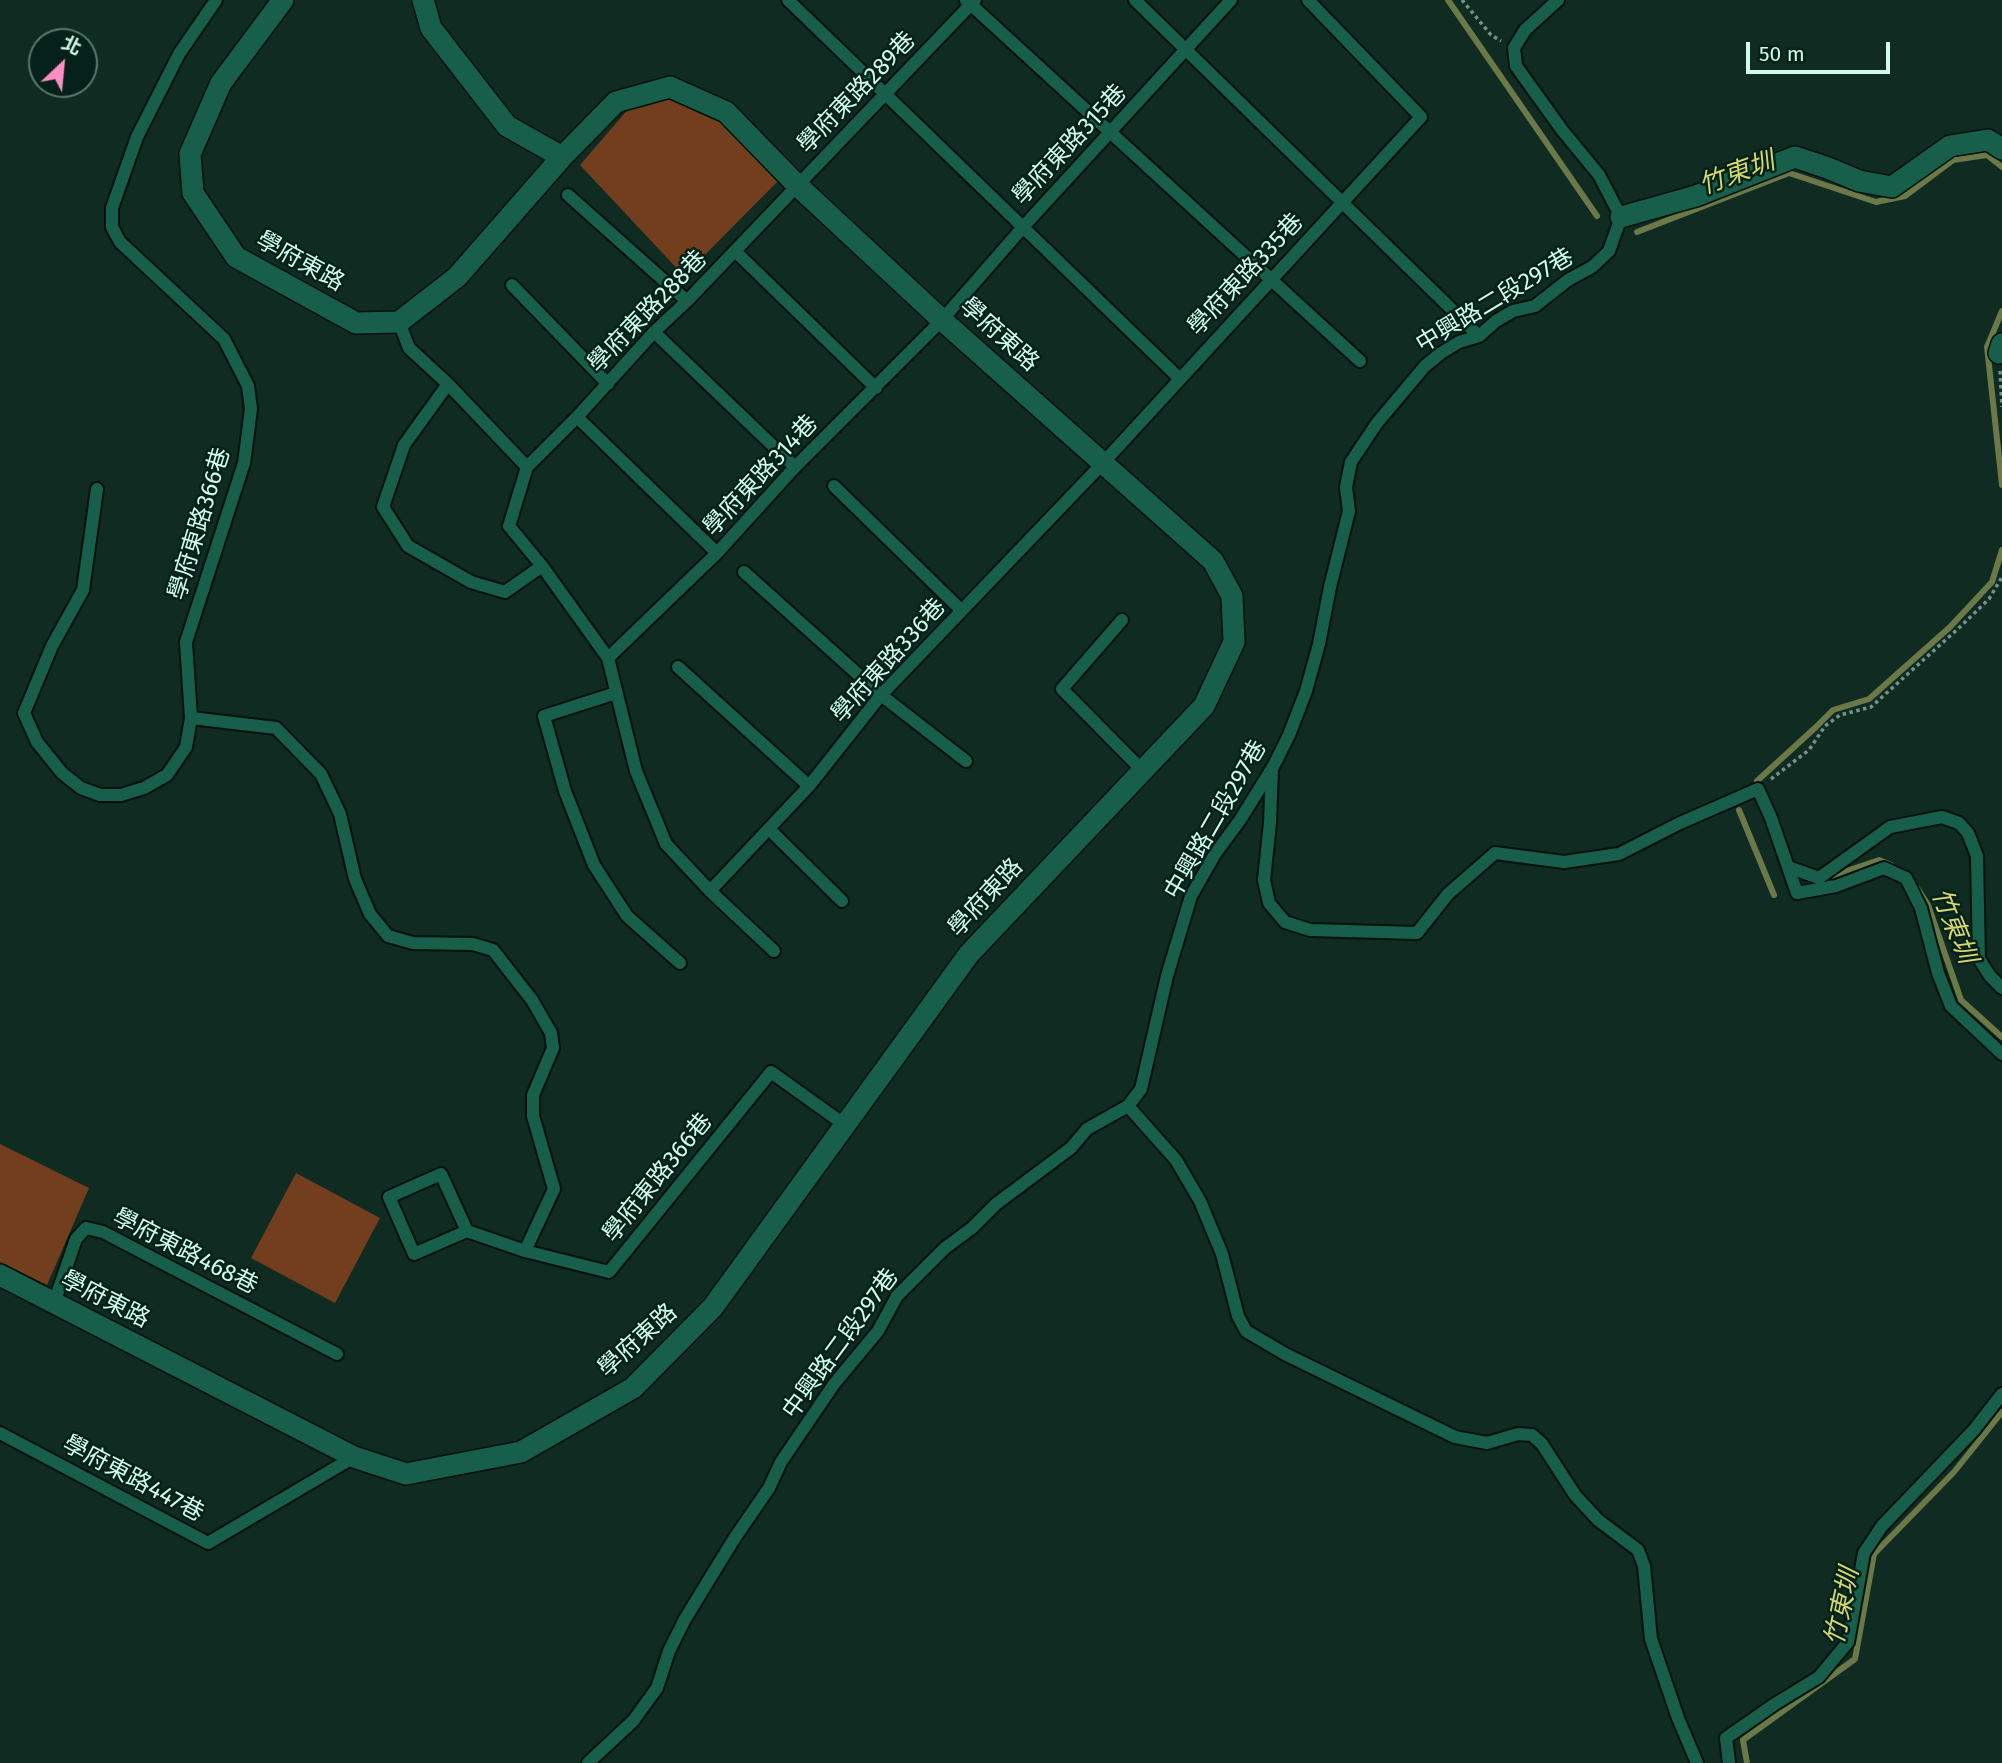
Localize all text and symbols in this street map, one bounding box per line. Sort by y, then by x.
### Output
street label: 學府東路289巷 [792,26,922,160]
north arrow [28,28,98,98]
scale bar [1750,28,1894,72]
text: 北 [58,31,85,60]
text: 50 m [1759,41,1805,67]
street label: 學府東路315巷 [1007,79,1133,211]
water label: 竹東圳 [1695,146,1779,202]
street label: 學府東路335巷 [1182,208,1310,342]
street label: 學府東路 [251,226,349,298]
street label: 中興路二段297巷 [1411,243,1579,359]
street label: 學府東路288巷 [583,245,713,379]
street label: 學府東路 [954,292,1044,378]
street label: 學府東路314巷 [698,410,824,542]
street label: 學府東路366巷 [163,444,237,604]
street label: 學府東路336巷 [826,593,952,729]
street label: 中興路二段297巷 [1159,735,1273,905]
street label: 學府東路 [943,853,1029,943]
water label: 竹東圳 [1924,884,1982,968]
street label: 學府東路366巷 [597,1108,719,1248]
street label: 學府東路468巷 [108,1203,262,1301]
street label: 中興路二段297巷 [777,1263,905,1425]
street label: 學府東路 [56,1265,154,1335]
street label: 學府東路 [593,1298,683,1384]
street label: 學府東路447巷 [58,1430,208,1528]
water label: 竹東圳 [1820,1566,1866,1648]

